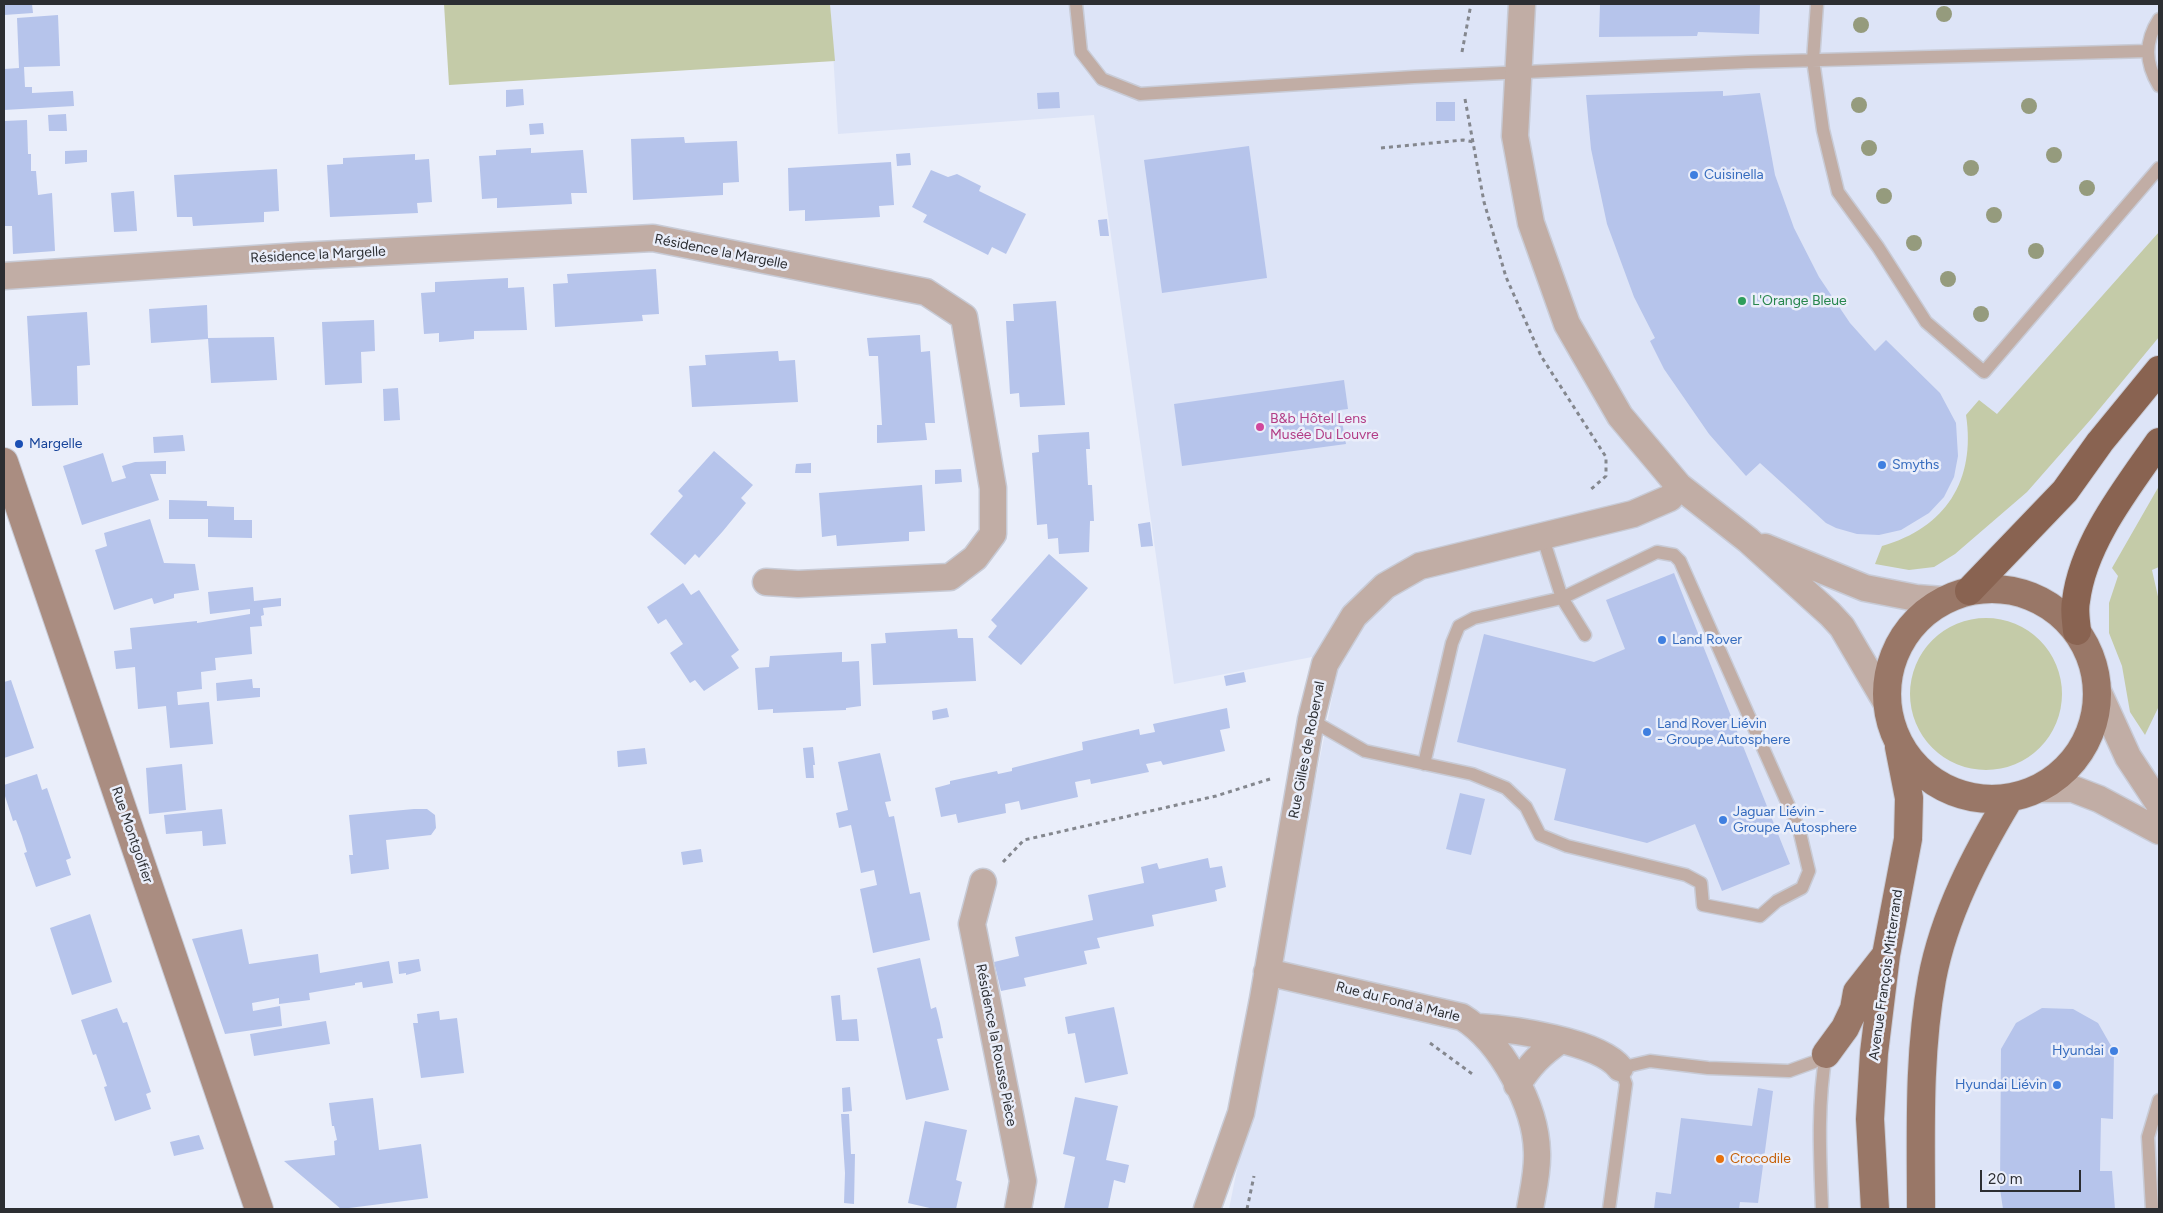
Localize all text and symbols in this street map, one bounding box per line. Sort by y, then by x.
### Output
place label: Cuisinella [1704,167,1764,183]
marker: Cuisinella [1688,169,1700,181]
street label: Résidence la Margelle [653,231,789,273]
street label: Résidence la Margelle [250,243,386,267]
place label: L'Orange Bleue [1752,293,1847,309]
marker: L'Orange Bleue [1736,295,1748,307]
place label: B&b Hôtel Lens Musée Du Louvre [1270,411,1379,444]
marker: B&b Hôtel Lens Musée Du Louvre [1254,421,1266,433]
place label: Margelle [29,436,82,452]
marker: Margelle [13,438,25,450]
place label: Smyths [1892,457,1939,473]
marker: Smyths [1876,459,1888,471]
place label: Land Rover [1672,632,1742,648]
marker: Land Rover [1656,634,1668,646]
street label: Rue Gilles de Roberval [1285,680,1329,820]
place label: Land Rover Liévin - Groupe Autosphere [1657,716,1790,749]
marker: Land Rover Liévin - Groupe Autosphere [1641,726,1653,738]
street label: Rue Montgolfier [108,785,156,885]
place label: Jaguar Liévin - Groupe Autosphere [1733,804,1857,836]
marker: Jaguar Liévin - Groupe Autosphere [1717,814,1729,826]
street label: Avenue François Mitterrand [1866,888,1906,1062]
street label: Résidence la Rousse Pièce [972,962,1020,1128]
street label: Rue du Fond à Marle [1334,978,1462,1026]
place label: Hyundai [2052,1043,2104,1059]
marker: Hyundai [2108,1045,2120,1057]
place label: Hyundai Liévin [1955,1077,2047,1093]
marker: Hyundai Liévin [2051,1079,2063,1091]
place label: Crocodile [1730,1151,1791,1167]
marker: Crocodile [1714,1153,1726,1165]
scale bar [1983,1160,2084,1192]
text: 20 m [1988,1170,2022,1188]

